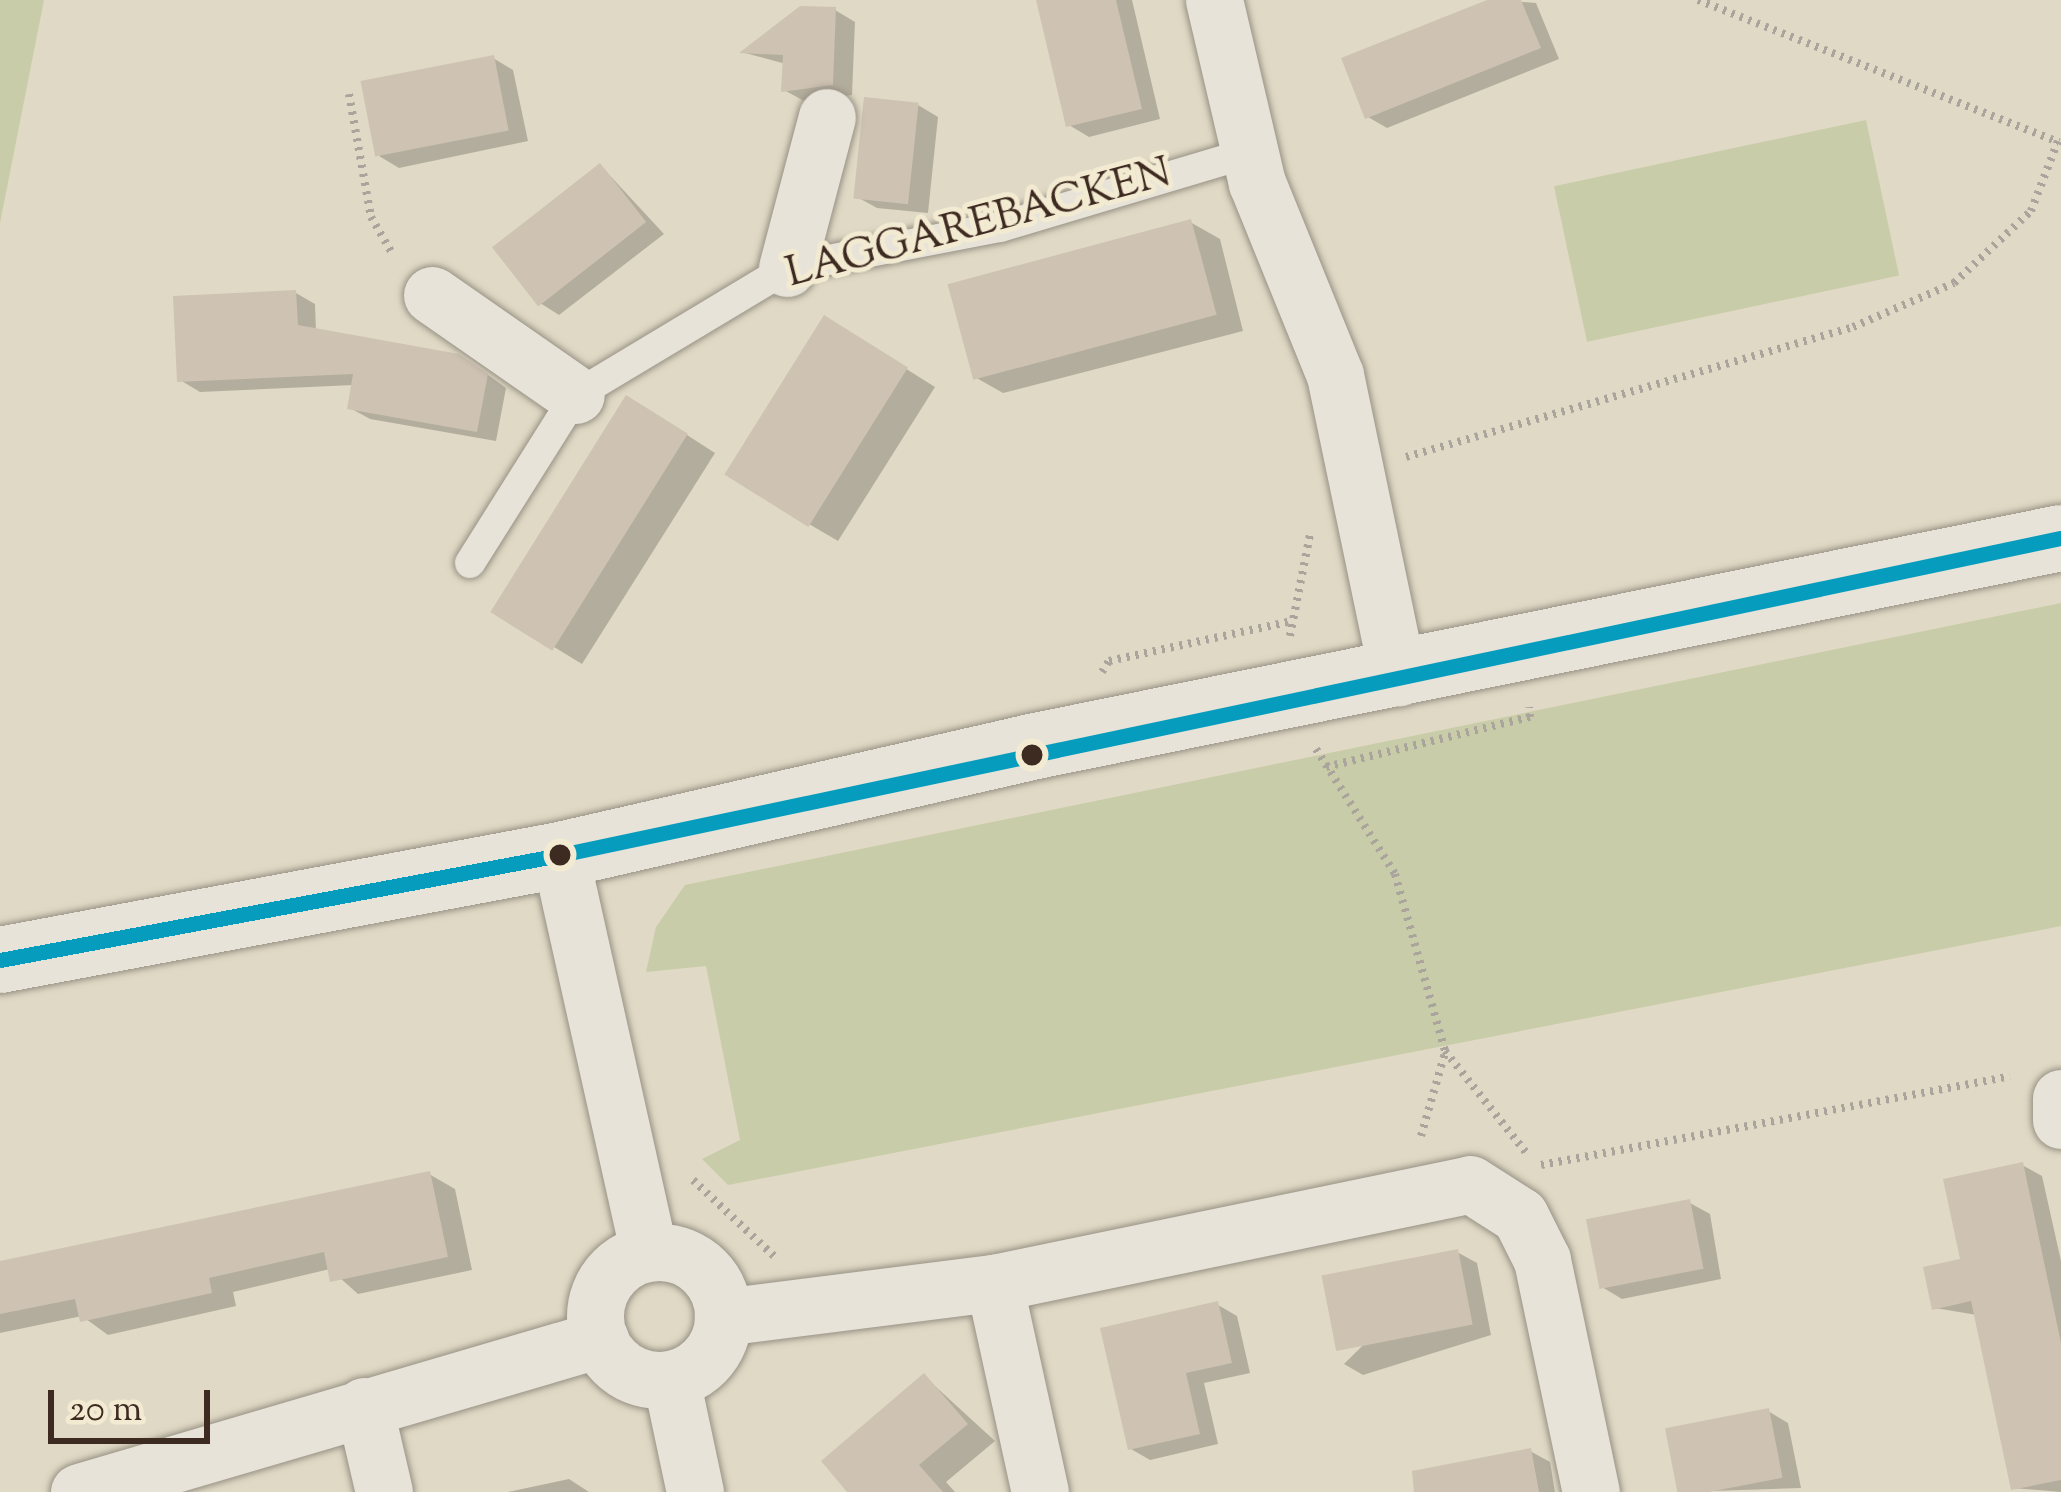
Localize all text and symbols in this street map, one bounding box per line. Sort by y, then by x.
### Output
street label: LAGGAREBACKEN [781,149,1177,301]
unlabelled marker [1021,744,1043,766]
unlabelled marker [549,844,571,866]
scale bar [54,1366,216,1440]
text: 20 m [69,1385,142,1437]

